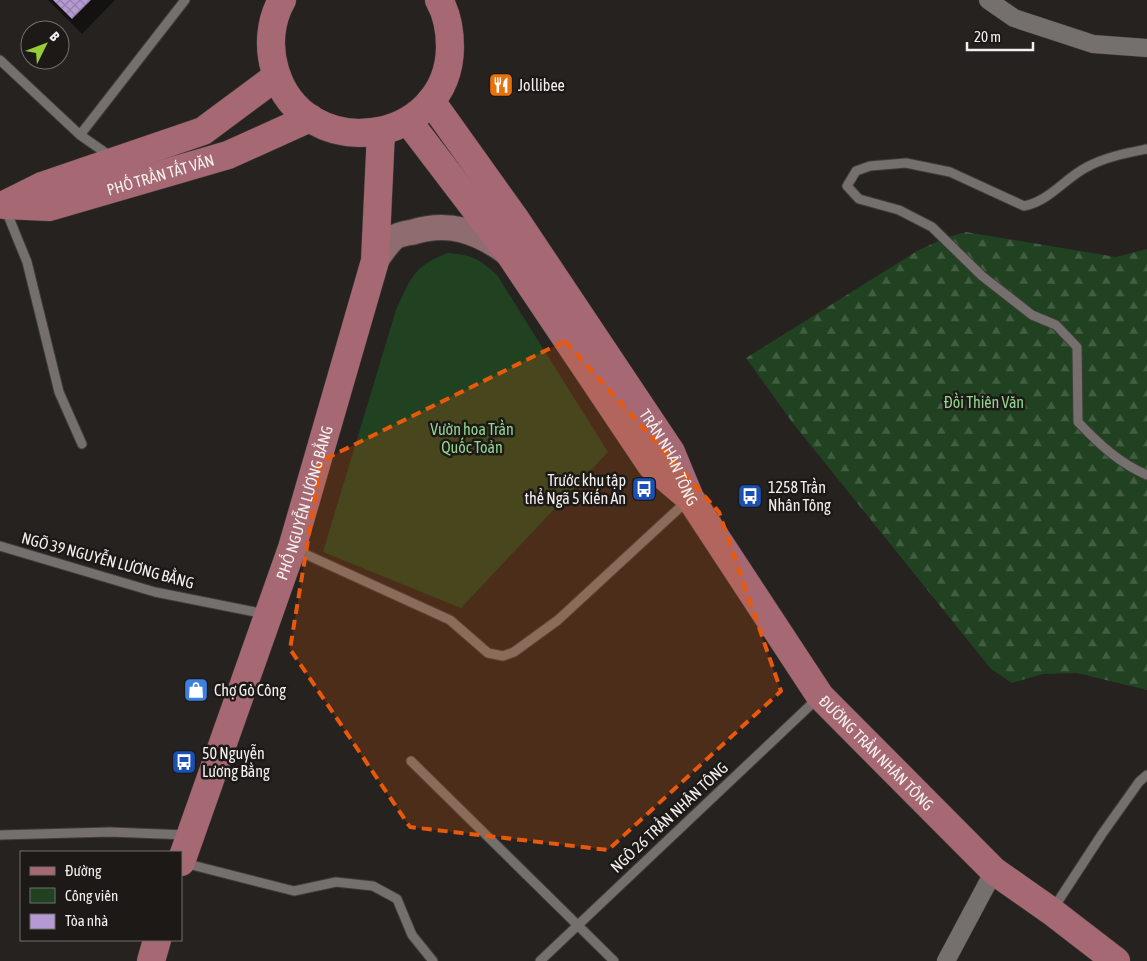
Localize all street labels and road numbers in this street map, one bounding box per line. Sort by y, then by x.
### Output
street label: PHỐ TRẦN TẤT VĂN [105,151,216,199]
street label: TRẦN NHÂN TÔNG [636,406,702,509]
street label: PHỐ NGUYỄN LƯƠNG BẰNG [272,423,336,582]
street label: NGÕ 39 NGUYỄN LƯƠNG BẰNG [20,526,197,592]
street label: ĐƯỜNG TRẦN NHÂN TÔNG [816,692,937,814]
street label: NGÔ 26 TRẦN NHÂN TÔNG [605,757,731,876]

